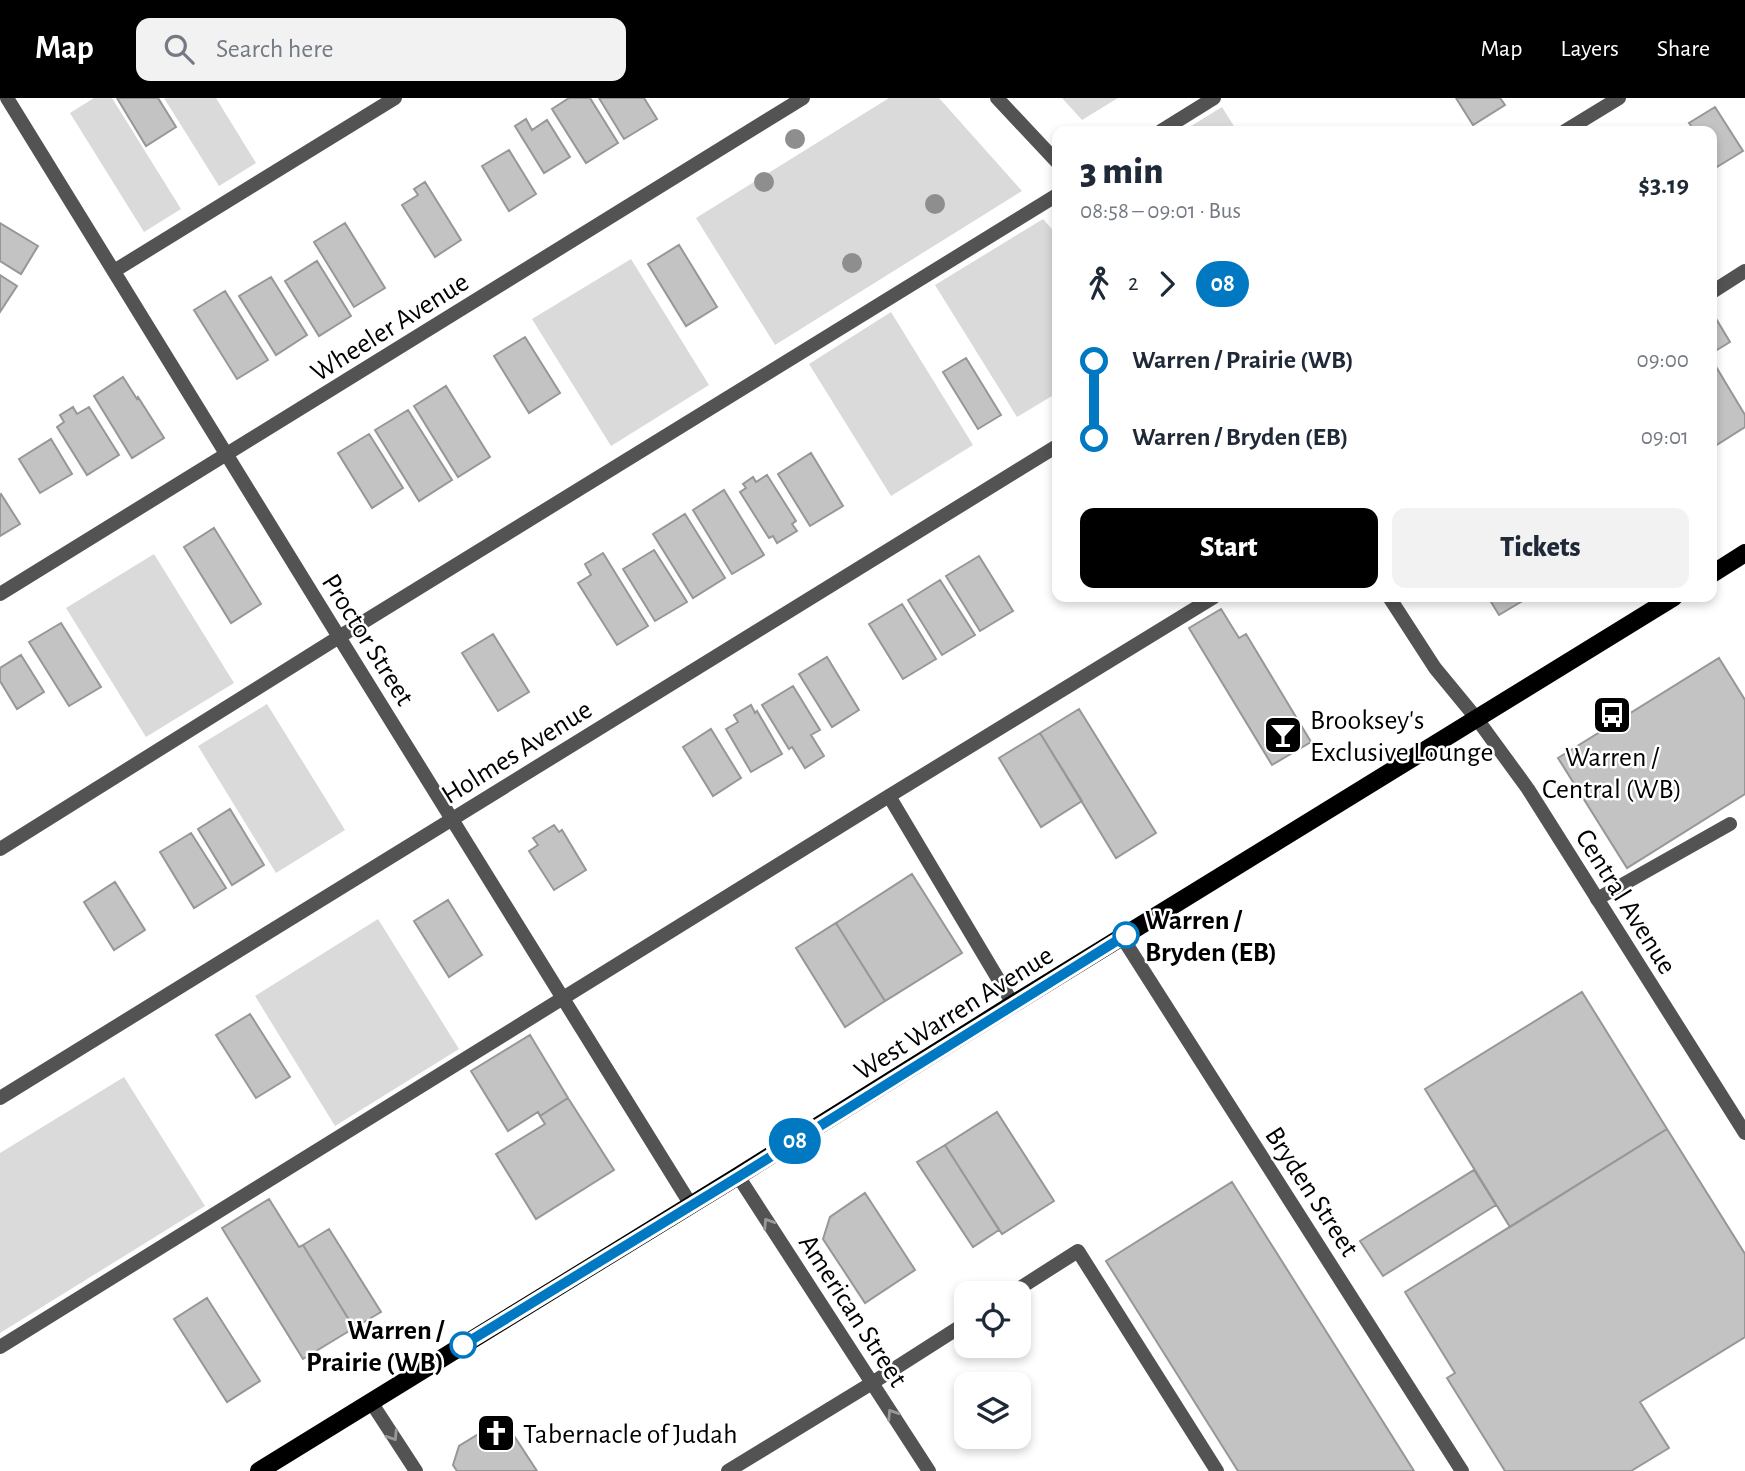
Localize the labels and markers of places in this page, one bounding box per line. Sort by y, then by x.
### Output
bus stop icon: Warren / Central (WB) [1591,694,1633,736]
place label: Brooksey's Exclusive Lounge [1310,707,1493,767]
bar icon: Brooksey's Exclusive Lounge [1262,714,1304,756]
place label: Warren / Central (WB) [1542,744,1682,804]
place label: Warren / Bryden (EB) [1145,907,1277,967]
marker: Warren / Bryden (EB) [1113,922,1139,948]
place label: Warren / Prairie (WB) [306,1317,445,1377]
marker: Warren / Prairie (WB) [450,1332,476,1358]
church icon: Tabernacle of Judah [475,1412,517,1454]
place label: Tabernacle of Judah [523,1421,738,1449]

